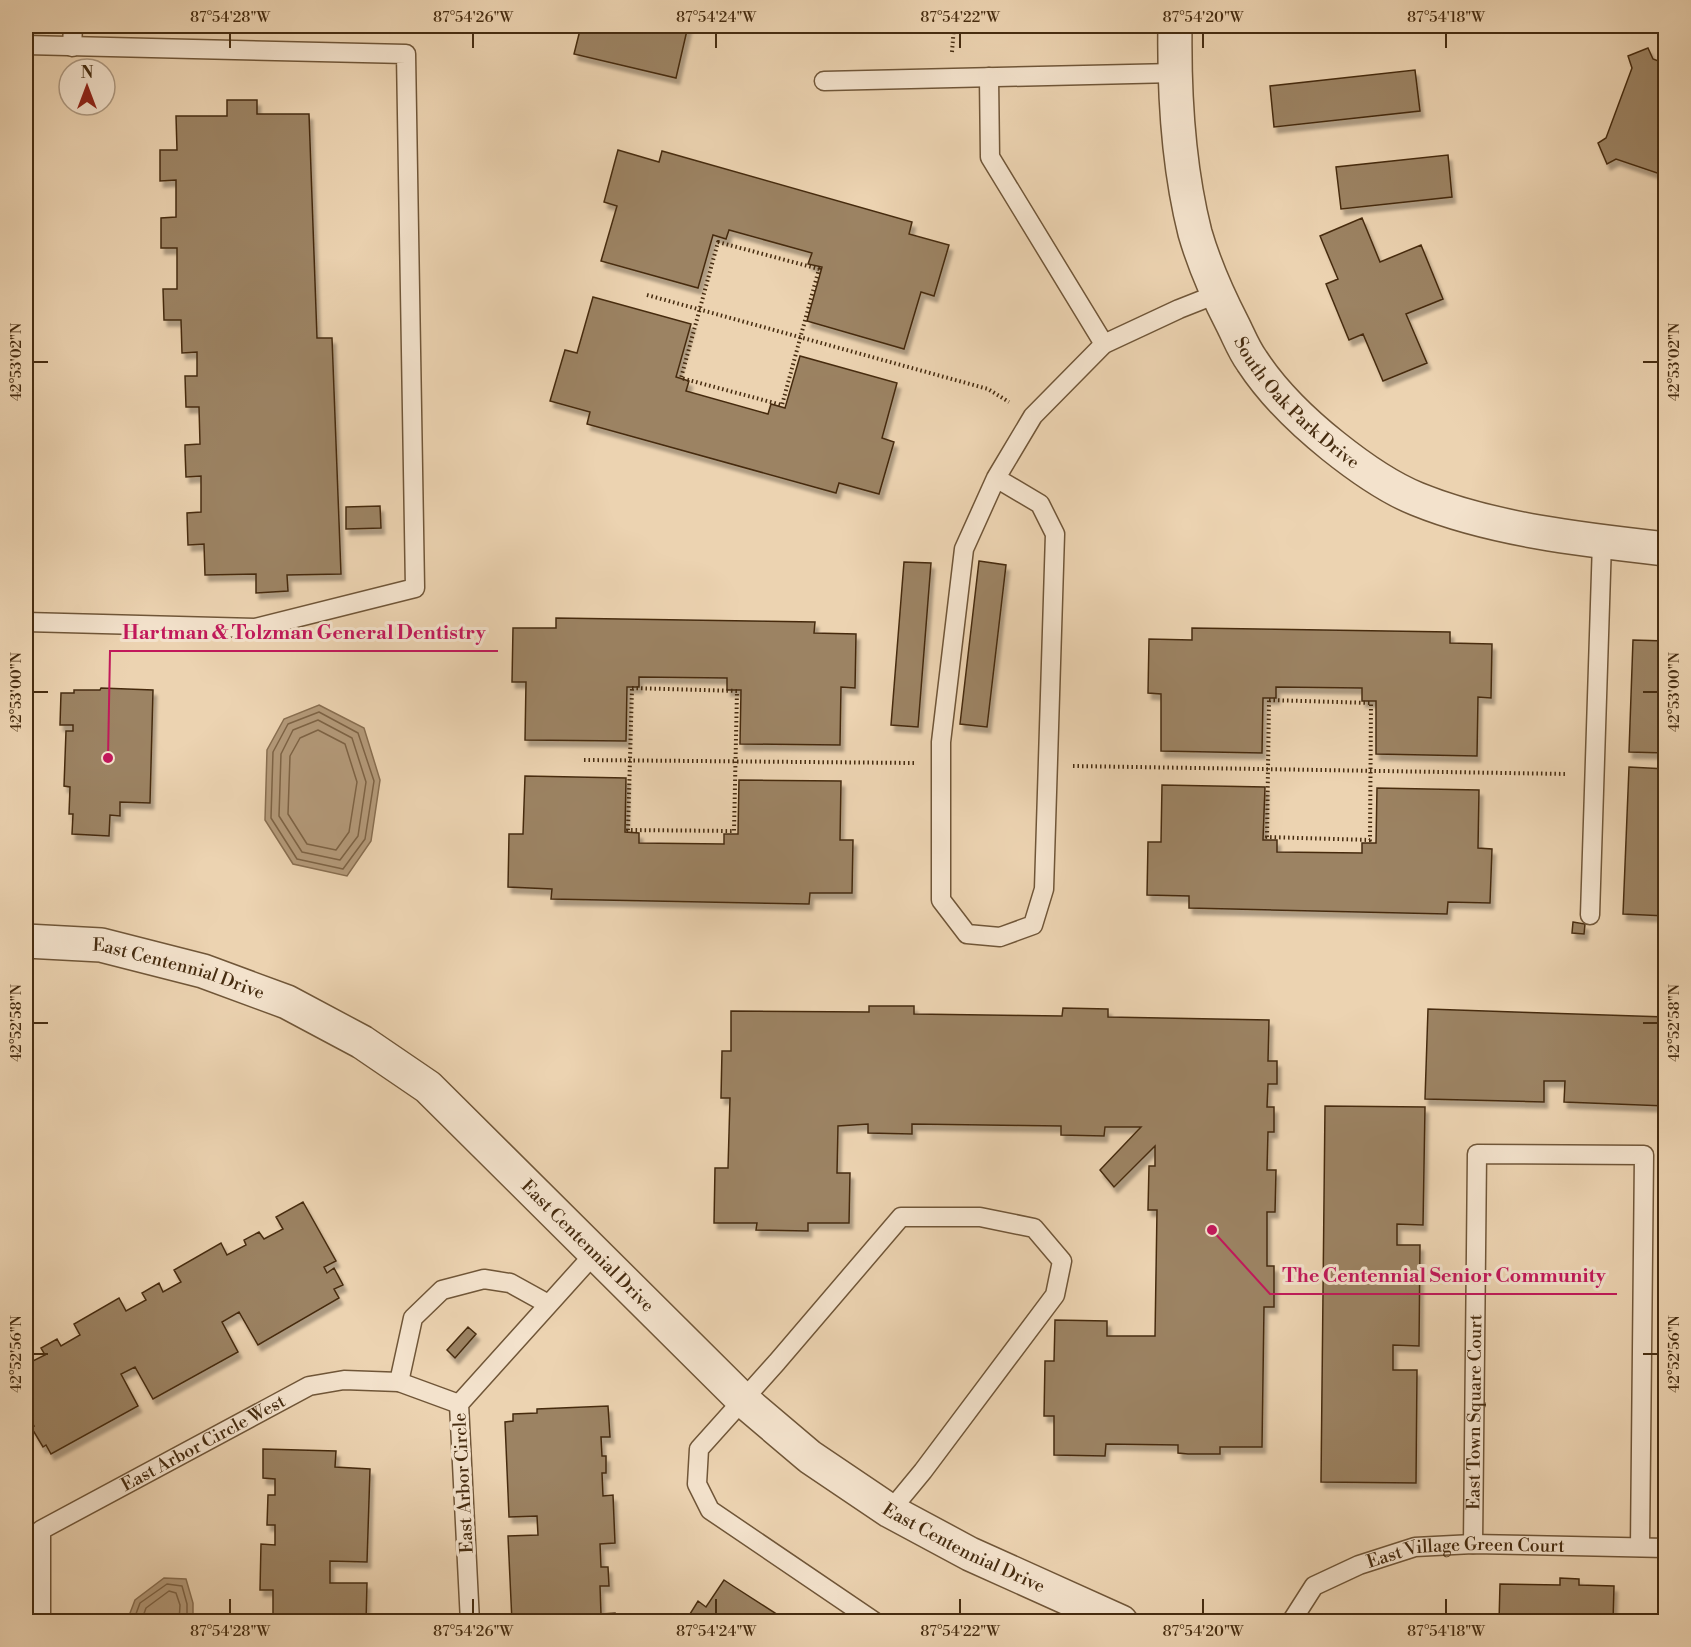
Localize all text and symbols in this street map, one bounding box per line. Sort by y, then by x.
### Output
text: 87°54'28"W [190,8,270,27]
text: 87°54'26"W [433,8,513,27]
text: 87°54'24"W [676,8,756,27]
text: 87°54'22"W [920,8,1000,27]
text: 87°54'20"W [1163,8,1244,27]
text: 87°54'18"W [1407,8,1485,27]
north arrow [57,57,117,117]
text: N [81,63,94,83]
text: 42°53'02"N [7,323,26,401]
text: 42°53'02"N [1665,323,1684,401]
street label: South Oak Park Drive [1228,333,1364,474]
callout: Hartman & Tolzman General Dentistry [110,613,498,651]
text: Hartman & Tolzman General Dentistry [122,621,487,646]
text: 42°53'00"N [7,652,26,732]
text: 42°53'00"N [1665,652,1684,732]
street label: East Centennial Drive [92,934,268,1005]
text: 42°52'58"N [7,984,26,1062]
text: 42°52'58"N [1665,984,1684,1062]
street label: East Centennial Drive [516,1175,659,1317]
callout: The Centennial Senior Community [1270,1256,1617,1294]
text: The Centennial Senior Community [1282,1264,1607,1289]
street label: East Town Square Court [1462,1313,1487,1510]
text: 42°52'56"N [7,1315,26,1393]
text: 42°52'56"N [1665,1315,1684,1393]
street label: East Arbor Circle West [117,1390,290,1497]
street label: East Arbor Circle [448,1412,479,1554]
street label: East Centennial Drive [878,1498,1049,1598]
street label: East Village Green Court [1364,1533,1566,1574]
text: 87°54'28"W [190,1622,270,1641]
text: 87°54'26"W [433,1622,513,1641]
text: 87°54'24"W [676,1622,756,1641]
text: 87°54'22"W [920,1622,1000,1641]
text: 87°54'20"W [1163,1622,1244,1641]
text: 87°54'18"W [1407,1622,1485,1641]

